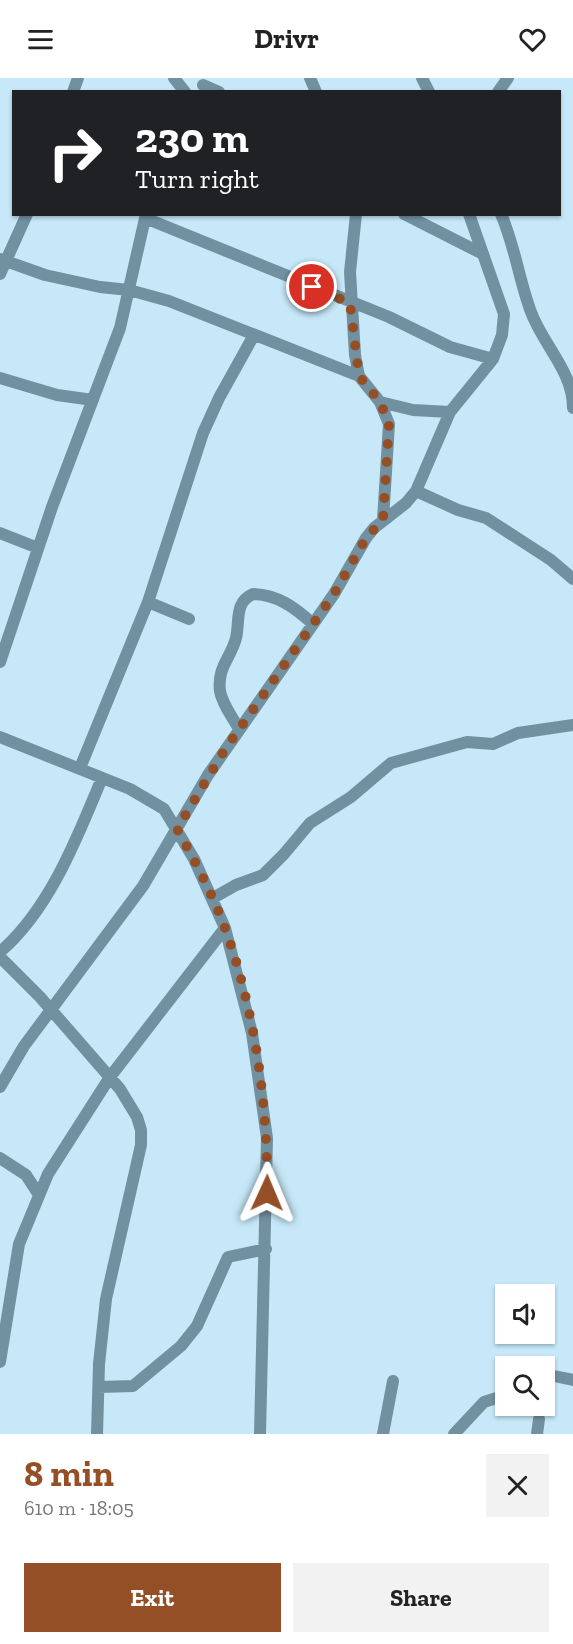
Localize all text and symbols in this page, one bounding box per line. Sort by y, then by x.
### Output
icon: menu [24,23,57,56]
text: Drivr [254,23,319,55]
icon: heart [516,23,549,56]
text: 230 m [135,112,249,163]
icon: right [36,114,114,192]
text: Turn right [135,163,259,195]
pin [286,261,337,312]
icon: arrive [295,270,328,303]
position arrow [235,1161,299,1225]
map controls [495,1284,555,1416]
button: sound [495,1284,555,1344]
button: search [495,1356,555,1416]
text: 8 min [24,1452,114,1495]
button: close [486,1454,549,1517]
text: 610 m · 18:05 [24,1496,134,1520]
button: Exit [24,1563,281,1632]
button: Share [293,1563,549,1632]

